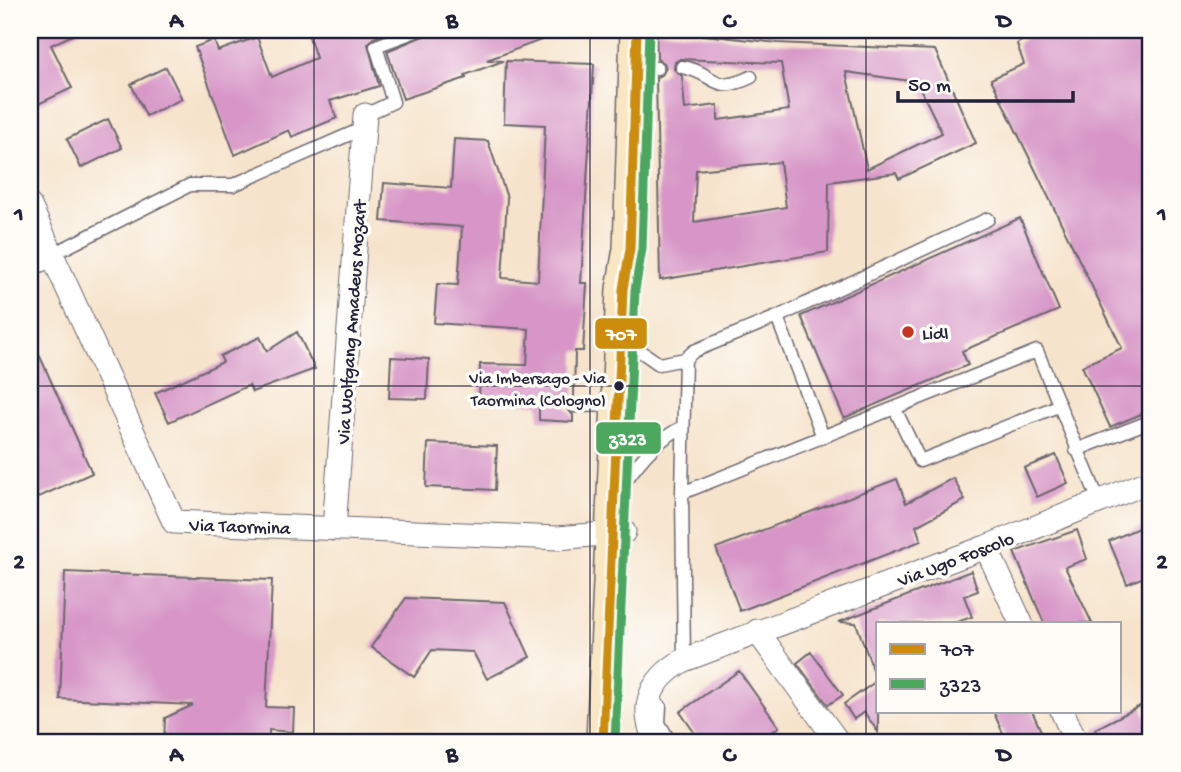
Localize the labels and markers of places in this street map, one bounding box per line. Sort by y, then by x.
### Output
marker: Lidl [900,324,916,340]
place label: Lidl [922,324,948,347]
place label: Via Imbersago - Via Taormina (Cologno) [468,370,607,412]
marker: Via Imbersago - Via Taormina (Cologno) [612,379,626,393]

